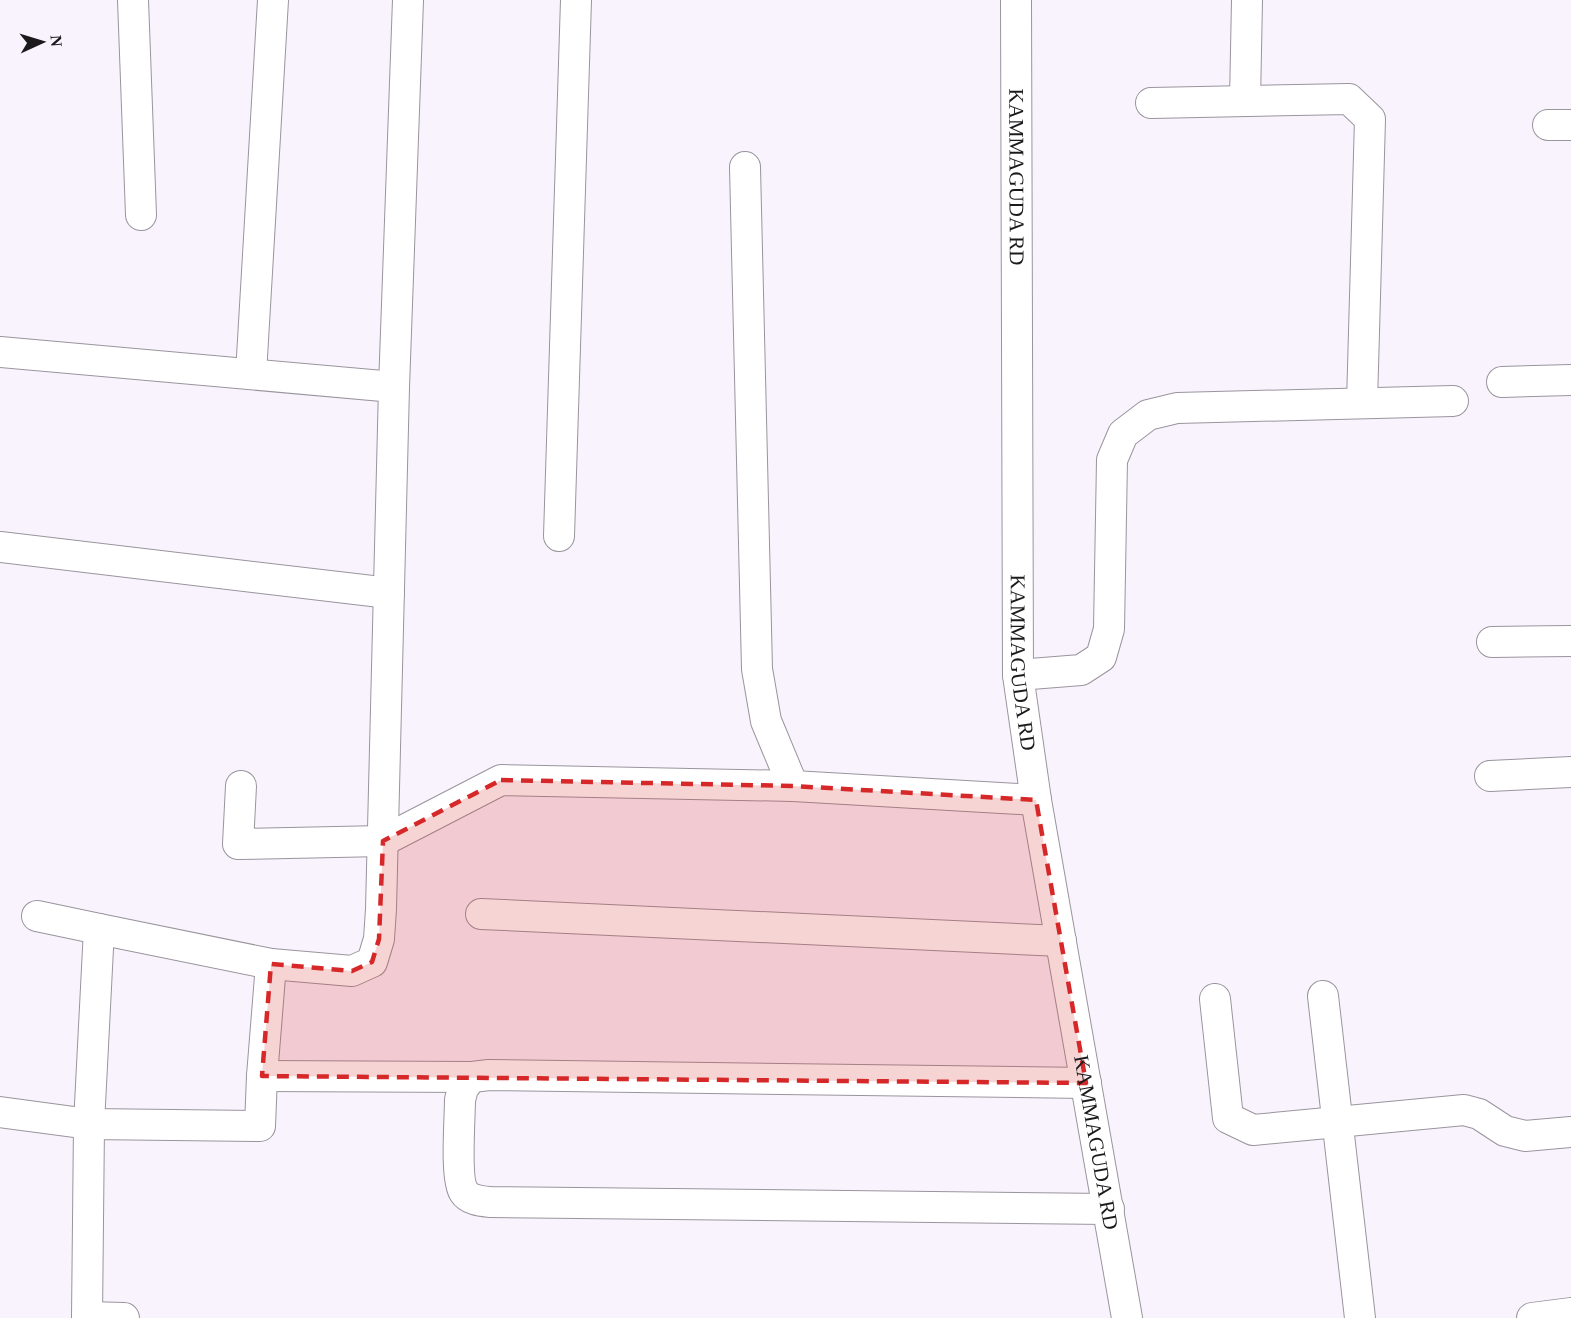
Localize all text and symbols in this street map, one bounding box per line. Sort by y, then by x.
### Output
north arrow [12,12,72,72]
text: N [48,35,65,48]
street label: KAMMAGUDA RD [1004,89,1029,265]
street label: KAMMAGUDA RD [1006,575,1041,752]
street label: KAMMAGUDA RD [1069,1053,1123,1232]

